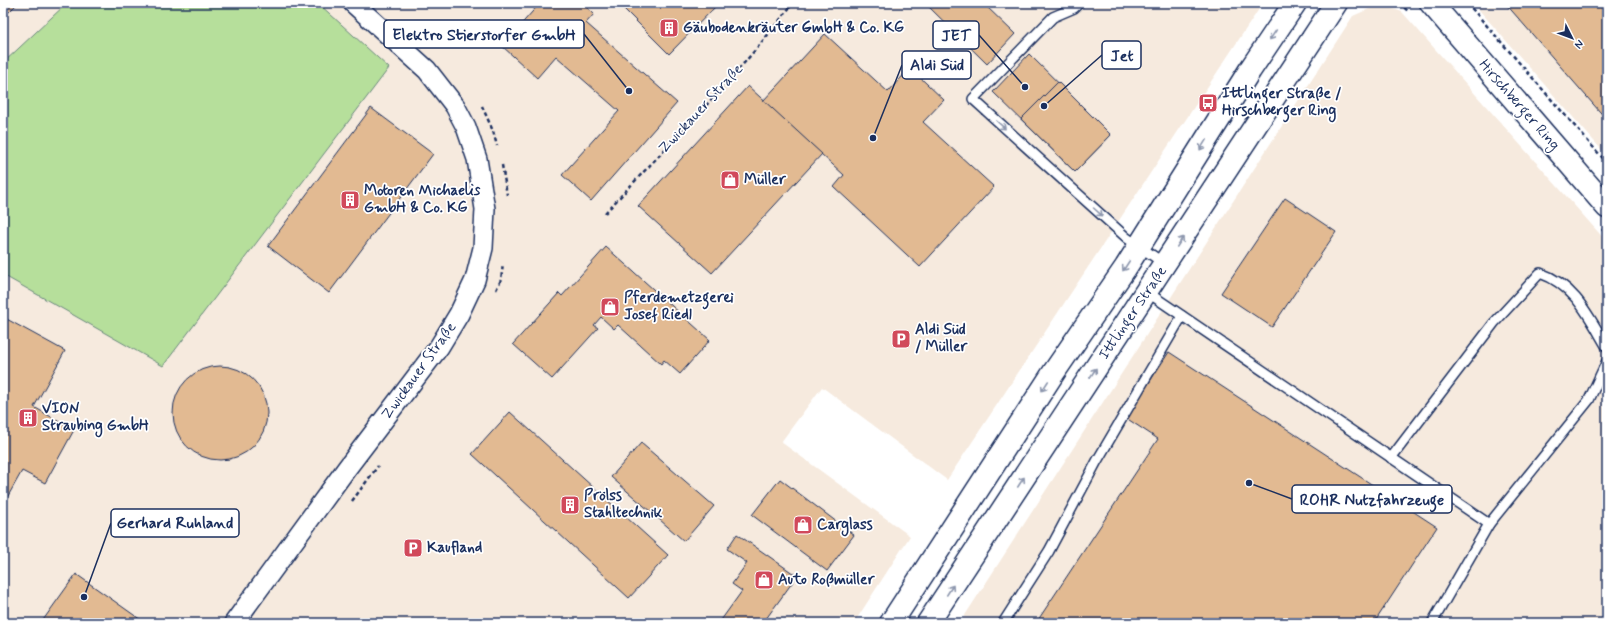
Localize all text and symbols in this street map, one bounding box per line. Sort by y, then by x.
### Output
building icon: Gäubodenkräuter GmbH & Co. KG [658,17,680,39]
place label: Gäubodenkräuter GmbH & Co. KG [683,18,904,38]
north arrow [1552,18,1592,58]
callout: Elektro Stierstorfer GmbH [384,20,584,48]
callout: JET [933,21,979,49]
text: Elektro Stierstorfer GmbH [392,25,576,46]
text: JET [941,26,972,47]
one-way arrow [1269,30,1277,41]
text: N [1571,37,1586,51]
callout: Jet [1102,41,1141,69]
text: Jet [1111,46,1133,67]
callout: Aldi Süd [902,51,971,79]
text: Aldi Süd [910,55,964,76]
street label: Hirschberger Ring [1473,55,1564,155]
street label: Zwickauer Straße [654,60,748,158]
place label: Ittlinger Straße / Hirschberger Ring [1222,84,1341,123]
bus stop icon: Ittlinger Straße / Hirschberger Ring [1197,92,1219,114]
one-way arrow [996,121,1007,130]
one-way arrow [1199,139,1207,150]
shop icon: Müller [719,169,741,191]
place label: Müller [744,170,787,190]
place label: Motoren Michaelis GmbH & Co. KG [364,181,481,218]
building icon: Motoren Michaelis GmbH & Co. KG [339,189,361,211]
one-way arrow [1093,208,1103,217]
one-way arrow [1176,236,1184,247]
one-way arrow [1122,260,1130,271]
street label: Ittlinger Straße [1094,262,1173,364]
place label: Pferdemetzgerei Josef Riedl [624,288,734,325]
shop icon: Pferdemetzgerei Josef Riedl [599,296,621,318]
street label: Zwickauer Straße [377,318,461,424]
place label: Aldi Süd / Müller [915,320,968,357]
parking icon: Aldi Süd / Müller [890,328,912,350]
one-way arrow [1089,368,1097,379]
one-way arrow [1041,380,1049,391]
place label: VION Straubing GmbH [42,399,149,438]
building icon: VION Straubing GmbH [17,407,39,429]
one-way arrow [1017,477,1025,488]
callout: ROHR Nutzfahrzeuge [1292,485,1452,513]
place label: Prölss Stahltechnik [584,486,663,523]
text: ROHR Nutzfahrzeuge [1300,490,1444,513]
building icon: Prölss Stahltechnik [559,494,581,516]
callout: Gerhard Ruhland [111,509,239,537]
text: Gerhard Ruhland [117,513,233,534]
shop icon: Carglass [792,514,814,536]
place label: Carglass [817,515,873,537]
parking icon: Kaufland [402,537,424,559]
place label: Kaufland [427,538,483,558]
shop icon: Auto Roßmüller [753,569,775,591]
place label: Auto Roßmüller [778,570,875,590]
one-way arrow [946,585,954,596]

